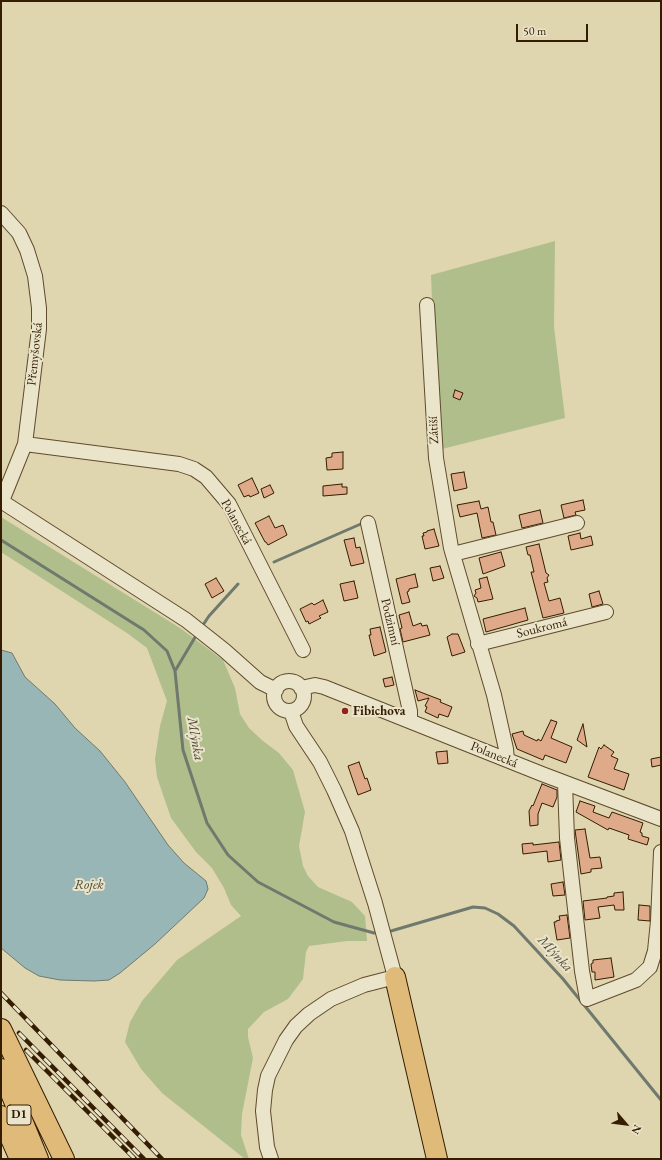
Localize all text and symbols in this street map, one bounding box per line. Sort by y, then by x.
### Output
scale bar [518,16,590,42]
text: 50 m [523,23,546,39]
street label: Přemyšovská [24,322,46,386]
street label: Zátiší [425,416,443,444]
street label: Polanecká [217,497,255,547]
street label: Podzimní [377,597,403,647]
street label: Soukromá [515,614,569,642]
place label: Fibichova [353,703,405,719]
marker: Fibichova [340,706,350,716]
water label: Mlýnka [183,716,207,762]
street label: Polanecká [468,739,520,771]
water label: Rojek [74,877,104,893]
water label: Mlýnka [534,932,576,976]
north arrow [606,1104,646,1144]
road number: D1 [7,1105,31,1125]
text: N [628,1122,645,1137]

